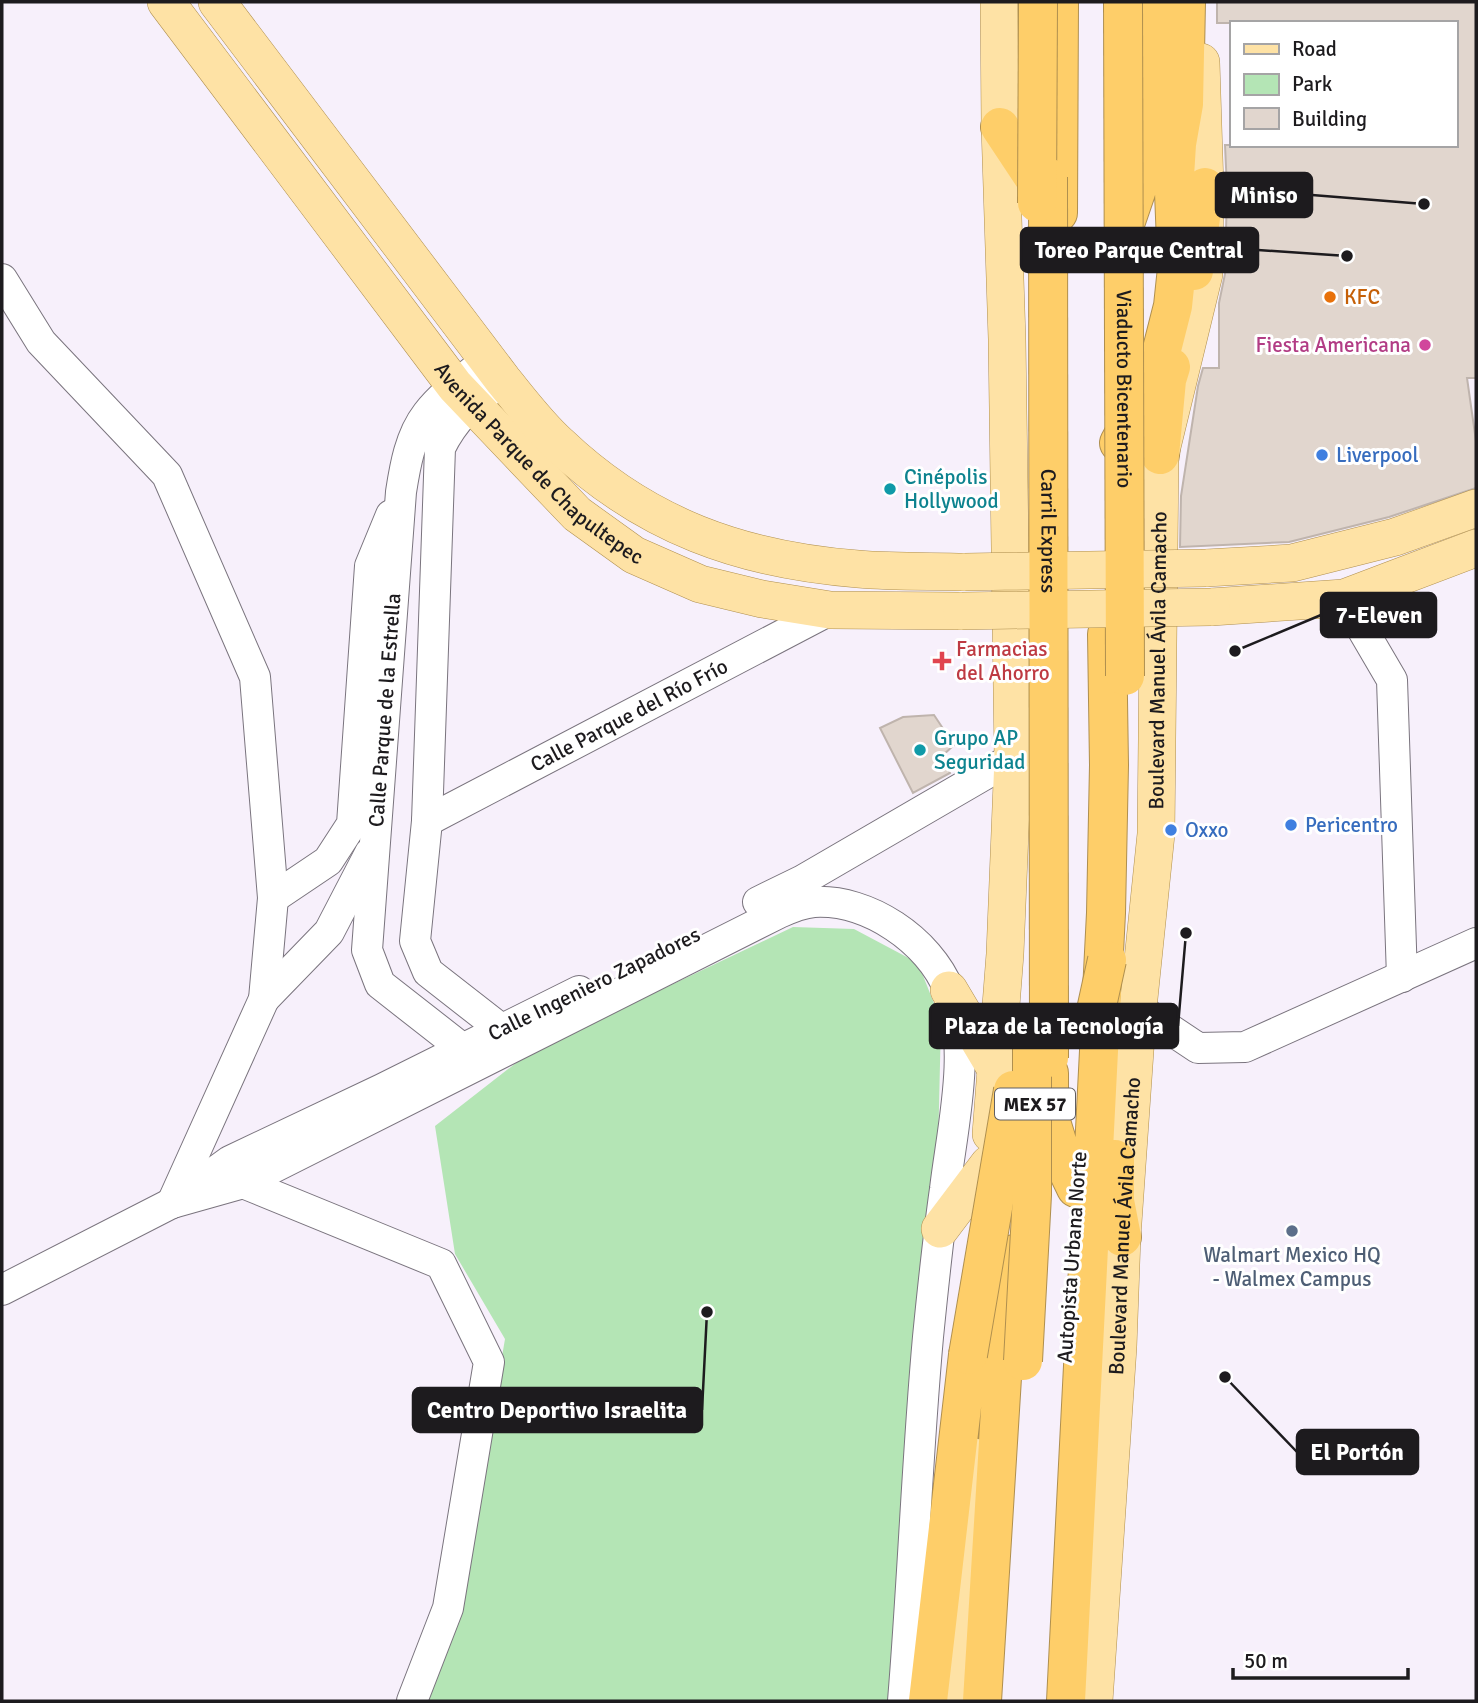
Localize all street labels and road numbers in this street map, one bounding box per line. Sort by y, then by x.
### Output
street label: Viaducto Bicentenario [1111,290,1137,488]
street label: Avenida Parque de Chapultepec [429,357,647,570]
street label: Carril Express [1035,469,1061,593]
street label: Boulevard Manuel Ávila Camacho [1143,511,1172,810]
street label: Calle Parque de la Estrella [363,592,406,828]
street label: Calle Parque del Río Frío [526,653,732,778]
street label: Calle Ingeniero Zapadores [484,921,704,1047]
street label: Boulevard Manuel Ávila Camacho [1103,1076,1146,1376]
road number: MEX 57 [995,1088,1075,1120]
street label: Autopista Urbana Norte [1052,1150,1092,1364]

